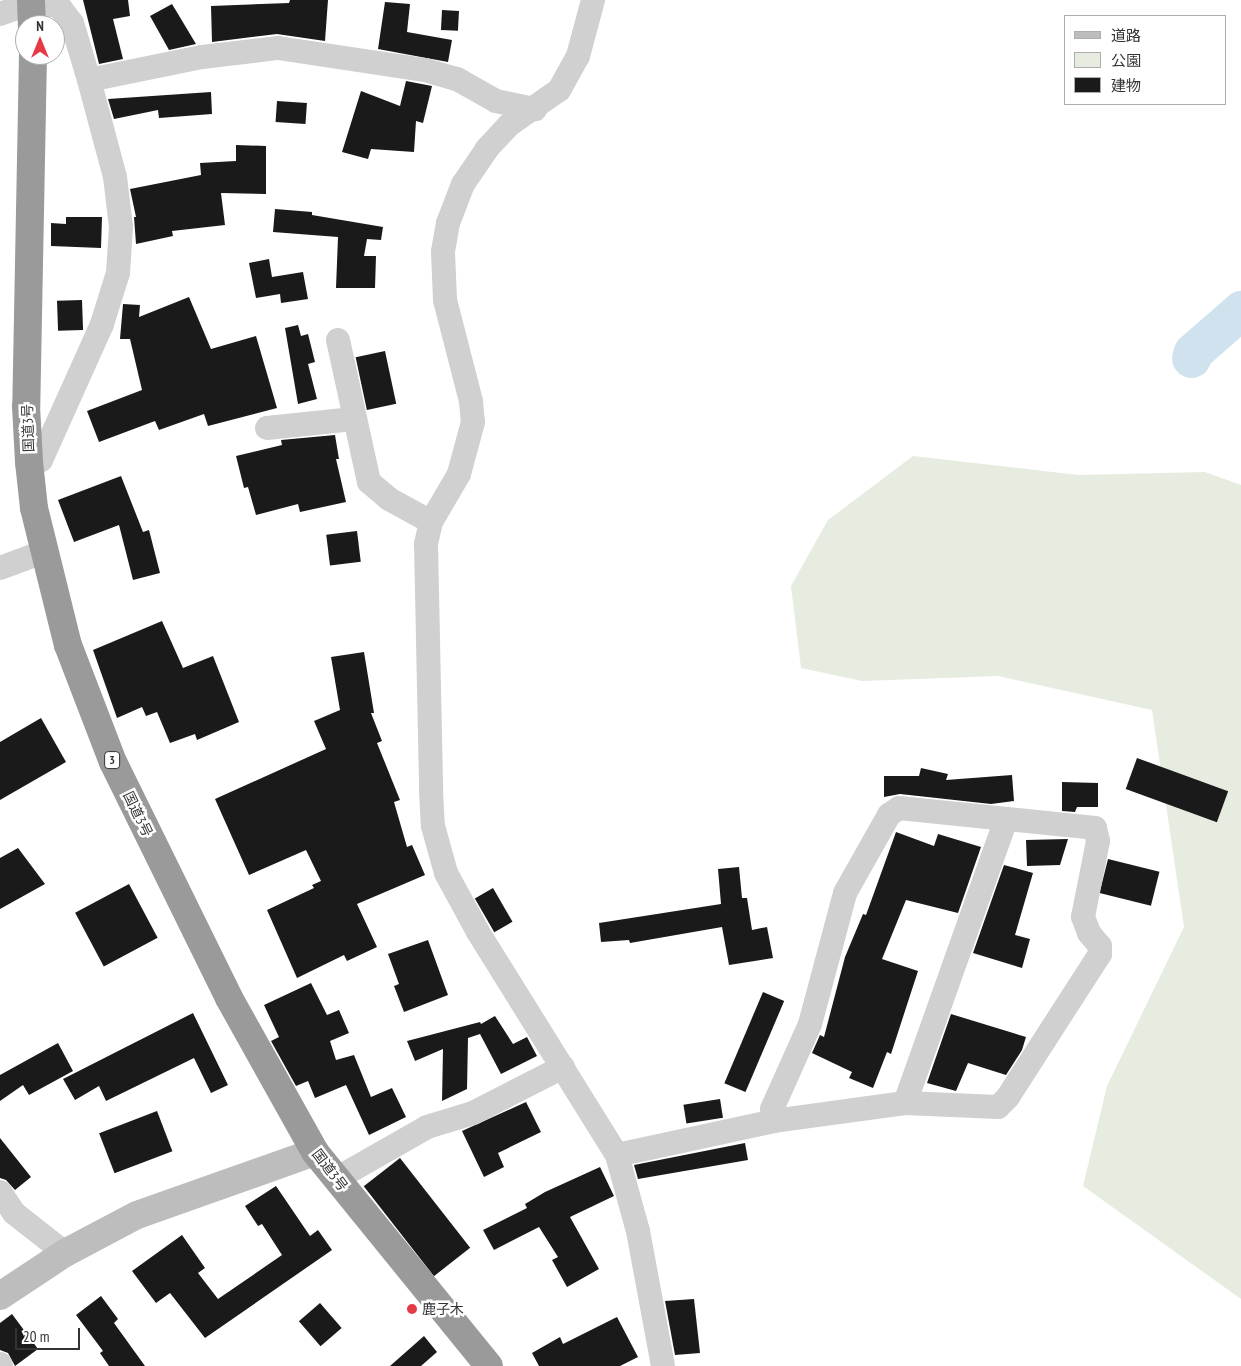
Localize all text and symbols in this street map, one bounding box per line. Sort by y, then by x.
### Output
north arrow [15,15,65,65]
legend [1064,15,1226,105]
text: N [36,17,44,35]
text: 道路 [1111,26,1141,45]
text: 公園 [1111,51,1141,70]
text: 建物 [1111,76,1141,95]
street label: 国道3号 [19,404,37,452]
road number: 3 [103,750,121,770]
street label: 国道3号 [120,789,156,839]
street label: 国道3号 [309,1146,351,1194]
place label: 鹿子木 [422,1301,464,1317]
marker: 鹿子木 [406,1303,418,1315]
scale bar [18,1318,82,1350]
text: 20 m [23,1327,49,1346]

